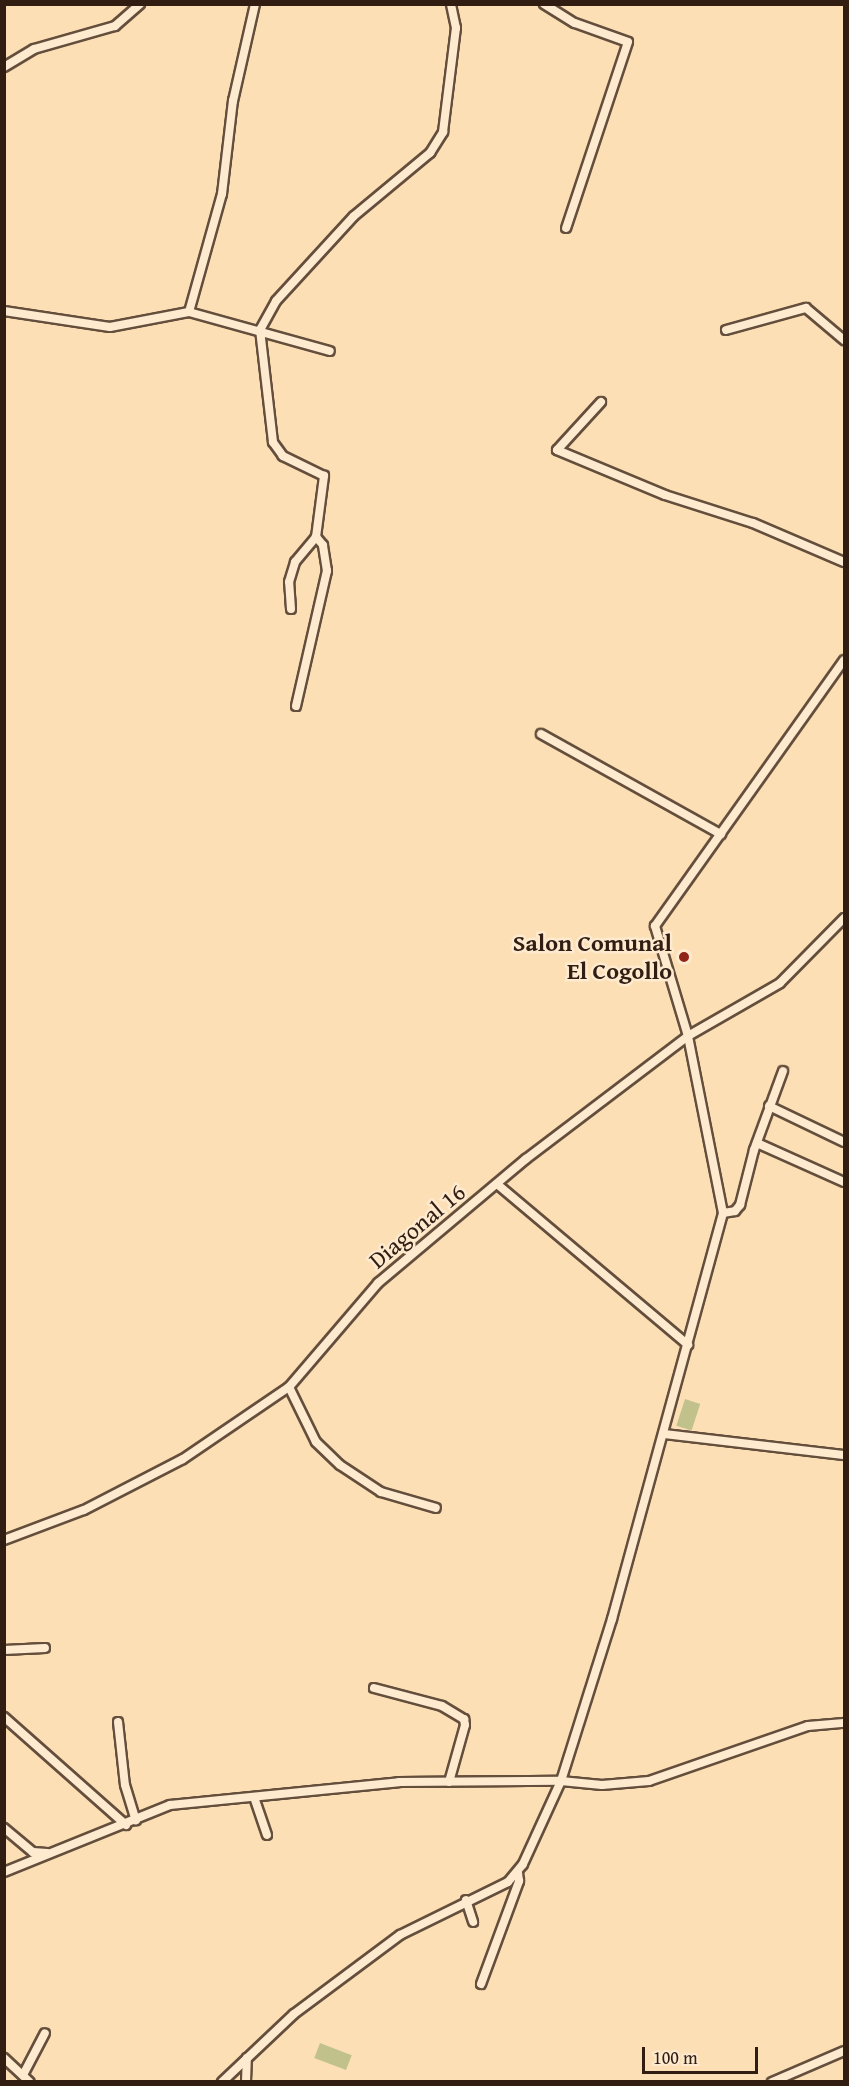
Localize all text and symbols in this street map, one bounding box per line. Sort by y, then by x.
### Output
place label: Salon Comunal El Cogollo [513,929,672,985]
marker: Salon Comunal El Cogollo [677,950,691,964]
street label: Diagonal 16 [363,1177,471,1275]
scale bar [645,2035,760,2073]
text: 100 m [653,2044,698,2071]

